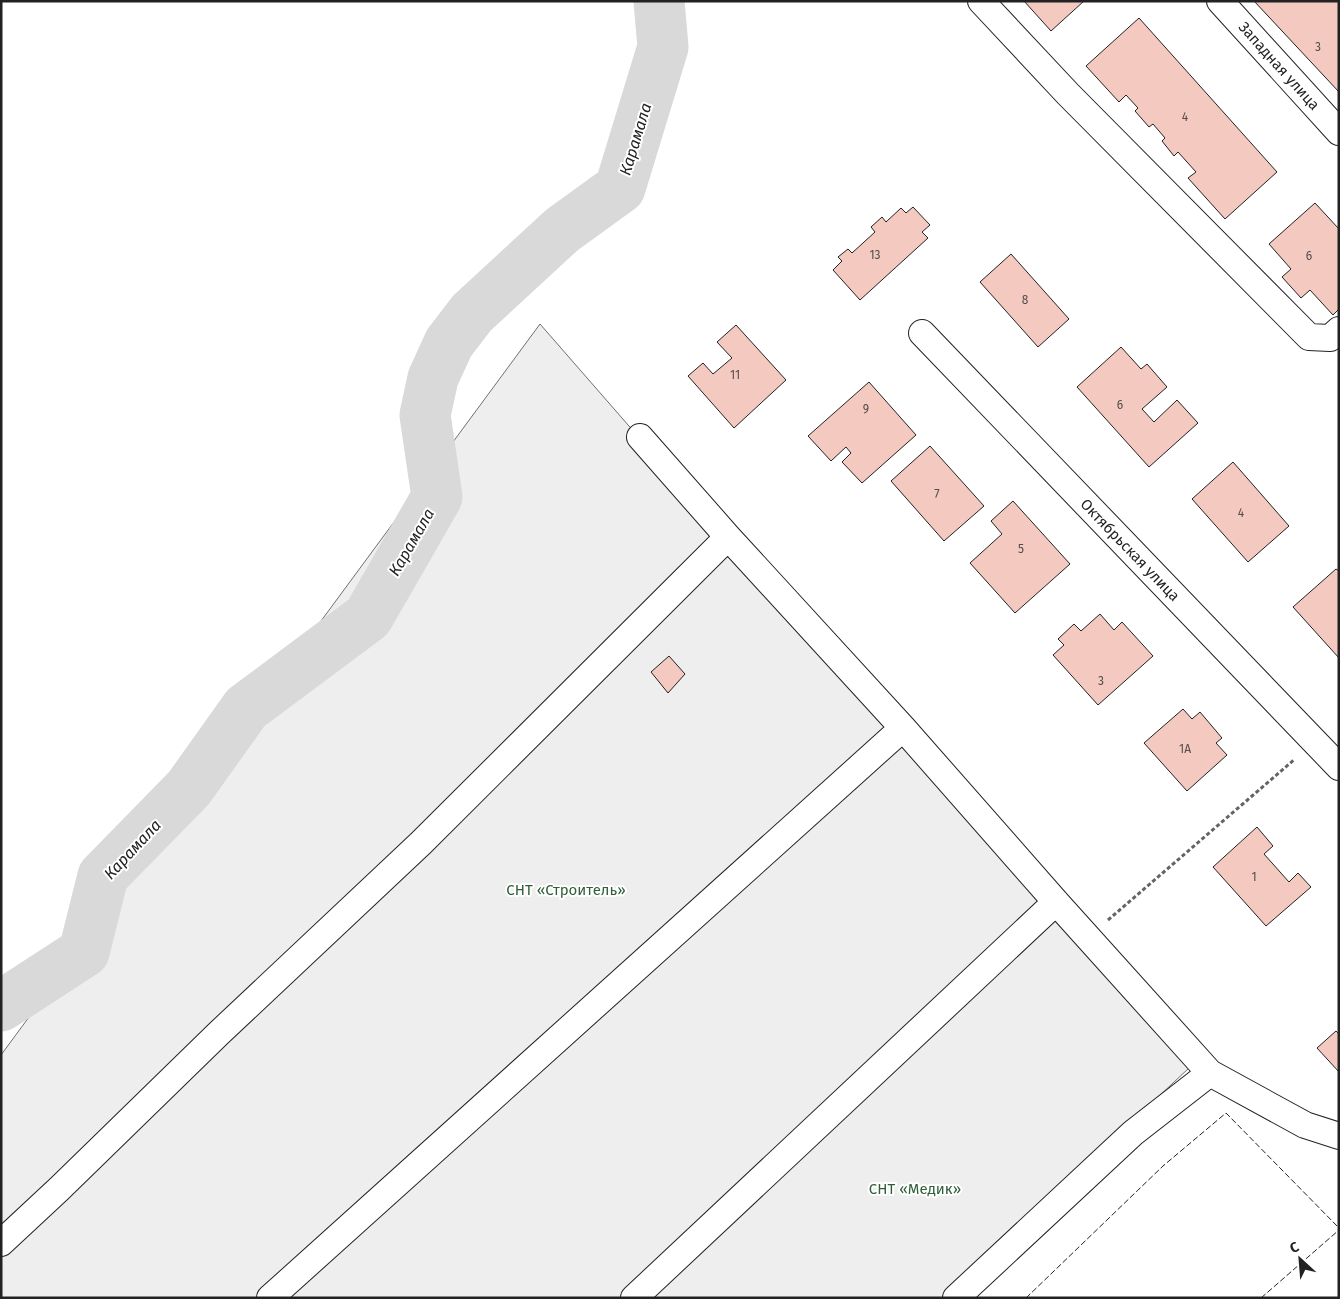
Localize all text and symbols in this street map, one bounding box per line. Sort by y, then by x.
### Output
street label: Западная улица [1235,18,1323,114]
house number: 3 [1315,40,1321,54]
water label: Карамала [615,101,655,178]
house number: 4 [1182,110,1189,124]
house number: 13 [869,248,881,262]
house number: 6 [1306,249,1312,263]
house number: 8 [1022,293,1029,307]
house number: 11 [730,368,740,382]
house number: 6 [1117,398,1123,412]
house number: 9 [863,402,869,416]
house number: 7 [934,487,940,501]
street label: Октябрьская улица [1077,495,1183,605]
water label: Карамала [385,505,438,579]
house number: 4 [1238,506,1245,520]
house number: 5 [1018,542,1024,556]
house number: 3 [1098,674,1104,688]
house number: 1А [1179,742,1191,756]
water label: Карамала [100,816,165,883]
house number: 1 [1251,870,1257,884]
park label: СНТ «Строитель» [506,881,626,899]
park label: СНТ «Медик» [869,1180,961,1198]
north arrow [1275,1234,1325,1284]
text: С [1287,1238,1302,1257]

